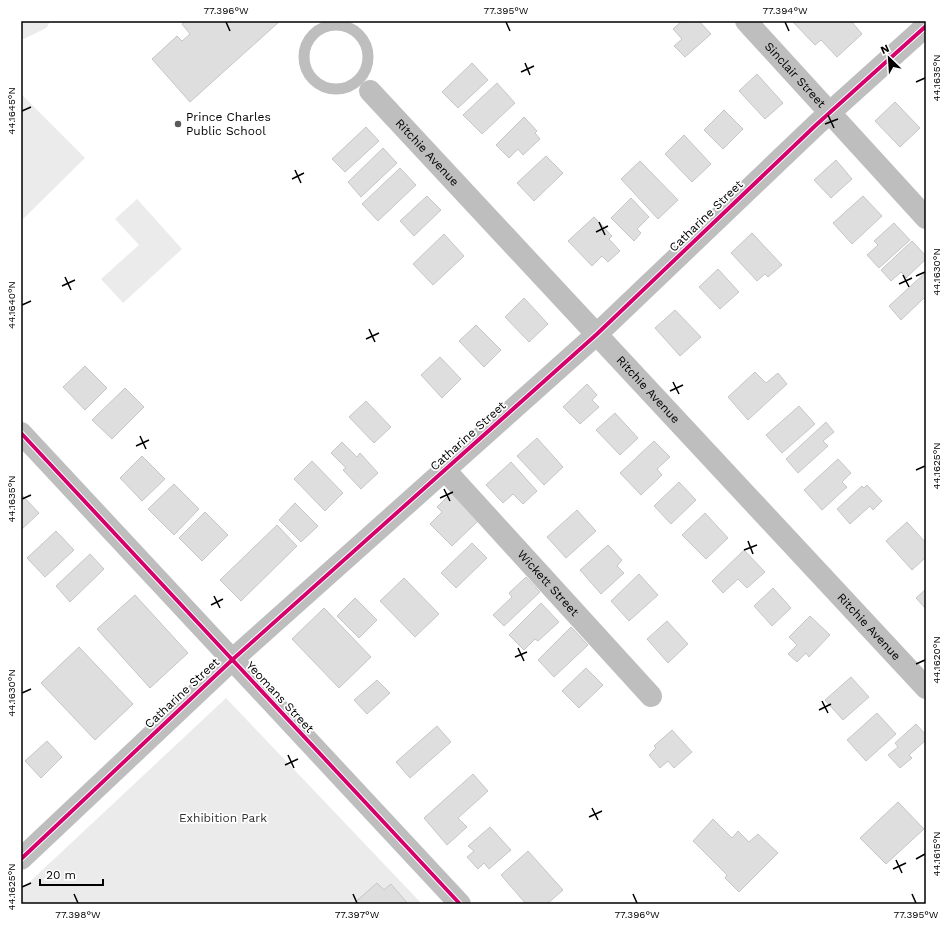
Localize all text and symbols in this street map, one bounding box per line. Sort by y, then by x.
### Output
text: 77.396°W [203,5,249,16]
text: 77.395°W [484,5,529,16]
text: 77.394°W [762,5,808,16]
north arrow [869,38,909,78]
street label: Sinclair Street [762,39,829,110]
text: N [879,42,891,57]
text: 44.1635°N [931,54,942,102]
text: 44.1645°N [6,87,17,135]
place label: Prince Charles Public School [186,110,271,138]
street label: Ritchie Avenue [393,116,462,189]
marker: Prince Charles Public School [173,119,183,129]
street label: Catharine Street [666,177,746,255]
text: 44.1630°N [931,248,942,296]
text: 44.1640°N [6,281,17,329]
street label: Ritchie Avenue [613,353,683,426]
street label: Catharine Street [427,398,509,474]
text: 44.1625°N [931,442,942,490]
text: 44.1635°N [6,475,17,523]
street label: Wickett Street [514,547,582,619]
street label: Ritchie Avenue [834,590,904,663]
text: 44.1620°N [931,636,942,684]
street label: Catharine Street [142,655,222,731]
street label: Yeomans Street [243,658,317,736]
text: 44.1630°N [6,669,17,717]
park label: Exhibition Park [179,811,267,825]
text: 44.1615°N [931,831,942,877]
scale bar [40,861,103,887]
text: 44.1625°N [6,863,17,911]
text: 20 m [46,868,76,882]
text: 77.398°W [55,909,101,920]
text: 77.397°W [335,909,380,920]
text: 77.396°W [614,909,660,920]
text: 77.395°W [894,909,939,920]

